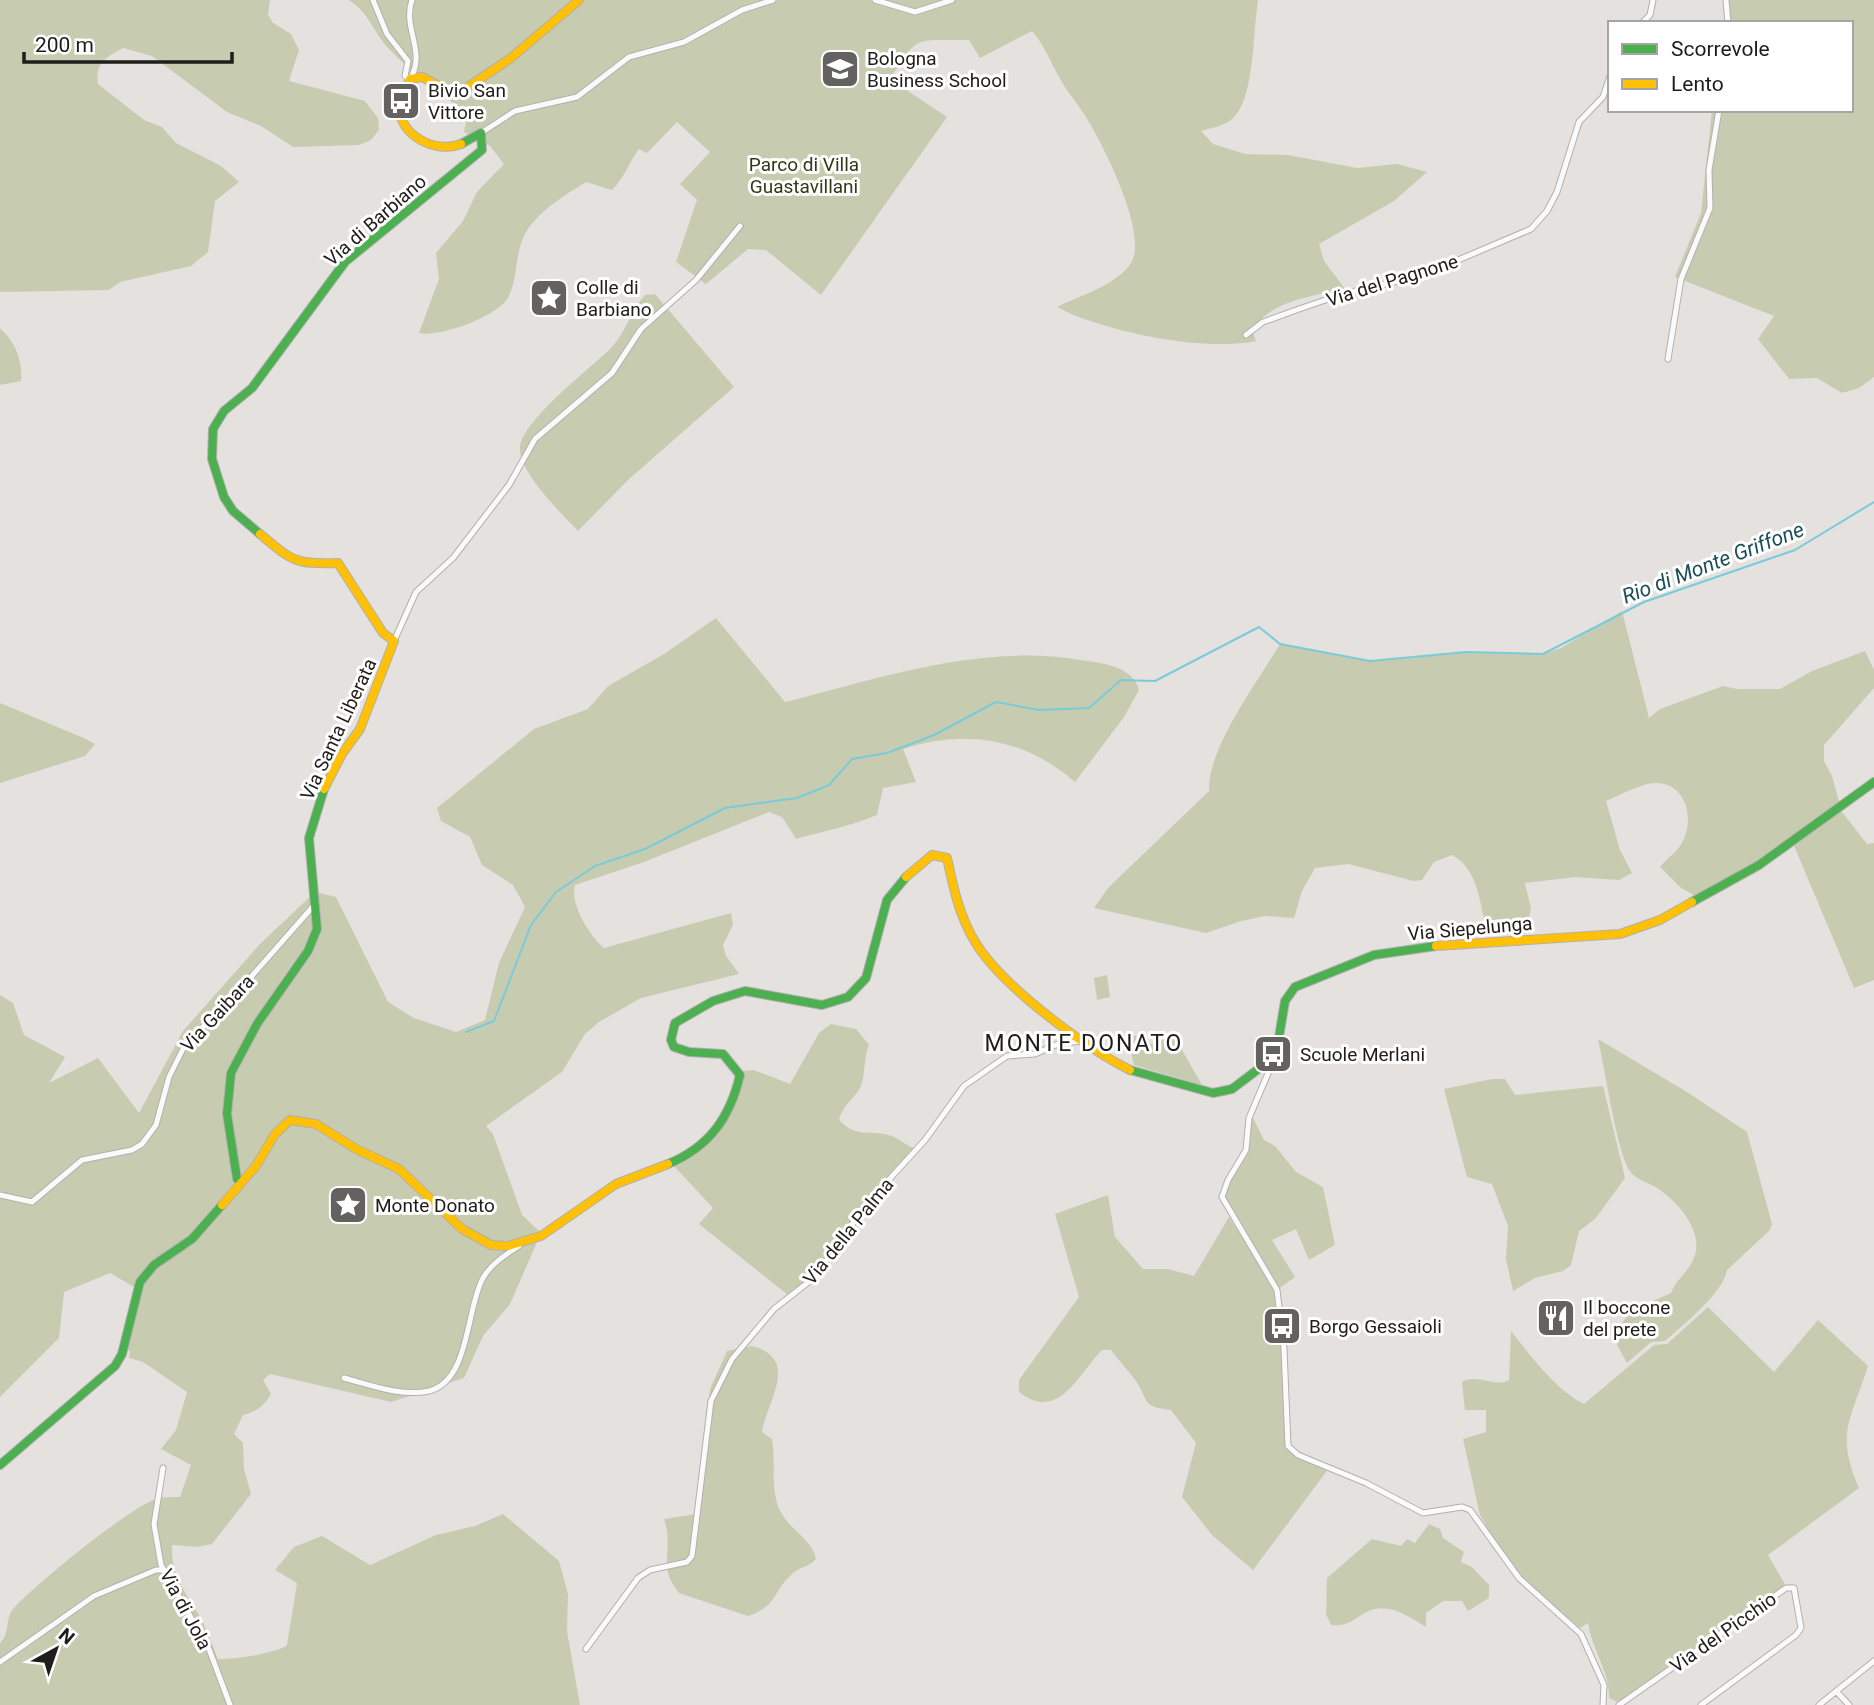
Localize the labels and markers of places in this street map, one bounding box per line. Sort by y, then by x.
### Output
place label: Bologna Business School [867,47,1007,92]
school or university icon: Bologna Business School [819,48,861,90]
place label: Bivio San Vittore [428,79,506,124]
bus stop icon: Bivio San Vittore [380,80,422,122]
place label: Colle di Barbiano [576,276,652,321]
place icon: Colle di Barbiano [528,277,570,319]
bus stop icon: Scuole Merlani [1252,1033,1294,1075]
place label: Scuole Merlani [1300,1043,1425,1066]
place icon: Monte Donato [327,1184,369,1226]
place label: Monte Donato [375,1194,495,1217]
place label: Il boccone del prete [1583,1296,1670,1341]
restaurant icon: Il boccone del prete [1535,1297,1577,1339]
bus stop icon: Borgo Gessaioli [1261,1305,1303,1347]
place label: Borgo Gessaioli [1309,1315,1442,1338]

